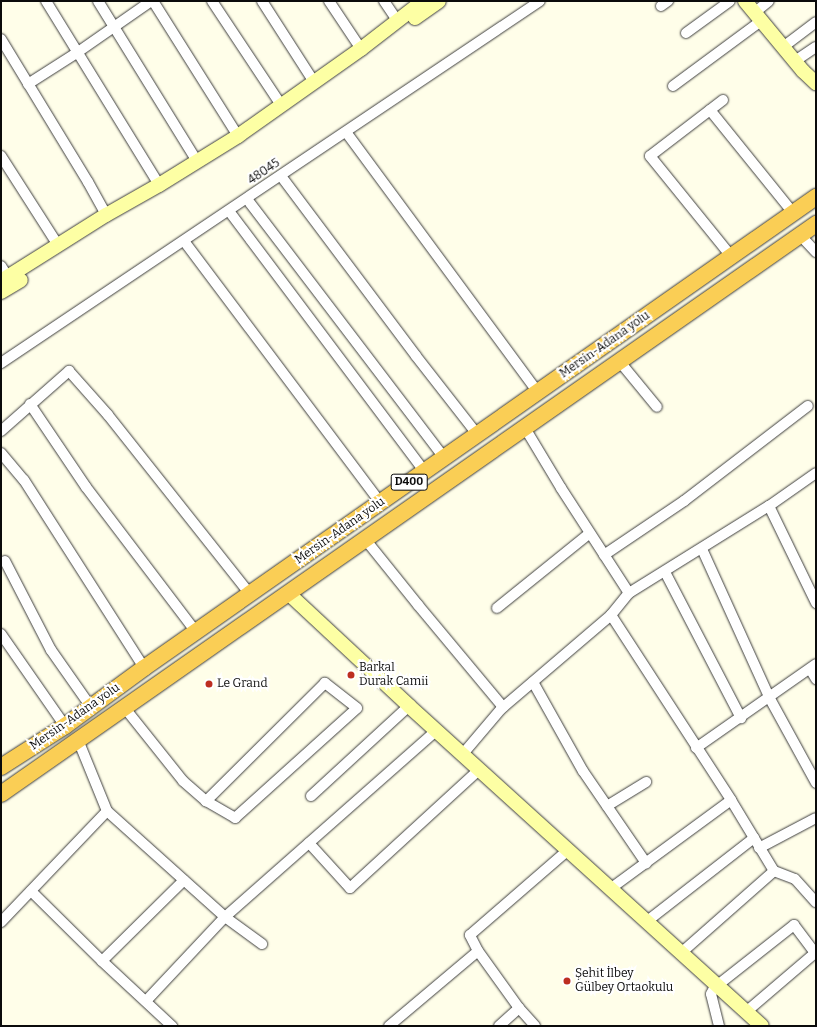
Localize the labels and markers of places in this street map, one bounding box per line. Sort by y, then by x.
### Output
place label: Barkal Durak Camii [359,661,428,689]
marker: Barkal Durak Camii [346,670,356,680]
place label: Le Grand [217,677,267,691]
marker: Le Grand [204,679,214,689]
place label: Şehit İlbey Gülbey Ortaokulu [575,967,673,995]
marker: Şehit İlbey Gülbey Ortaokulu [562,976,572,986]

